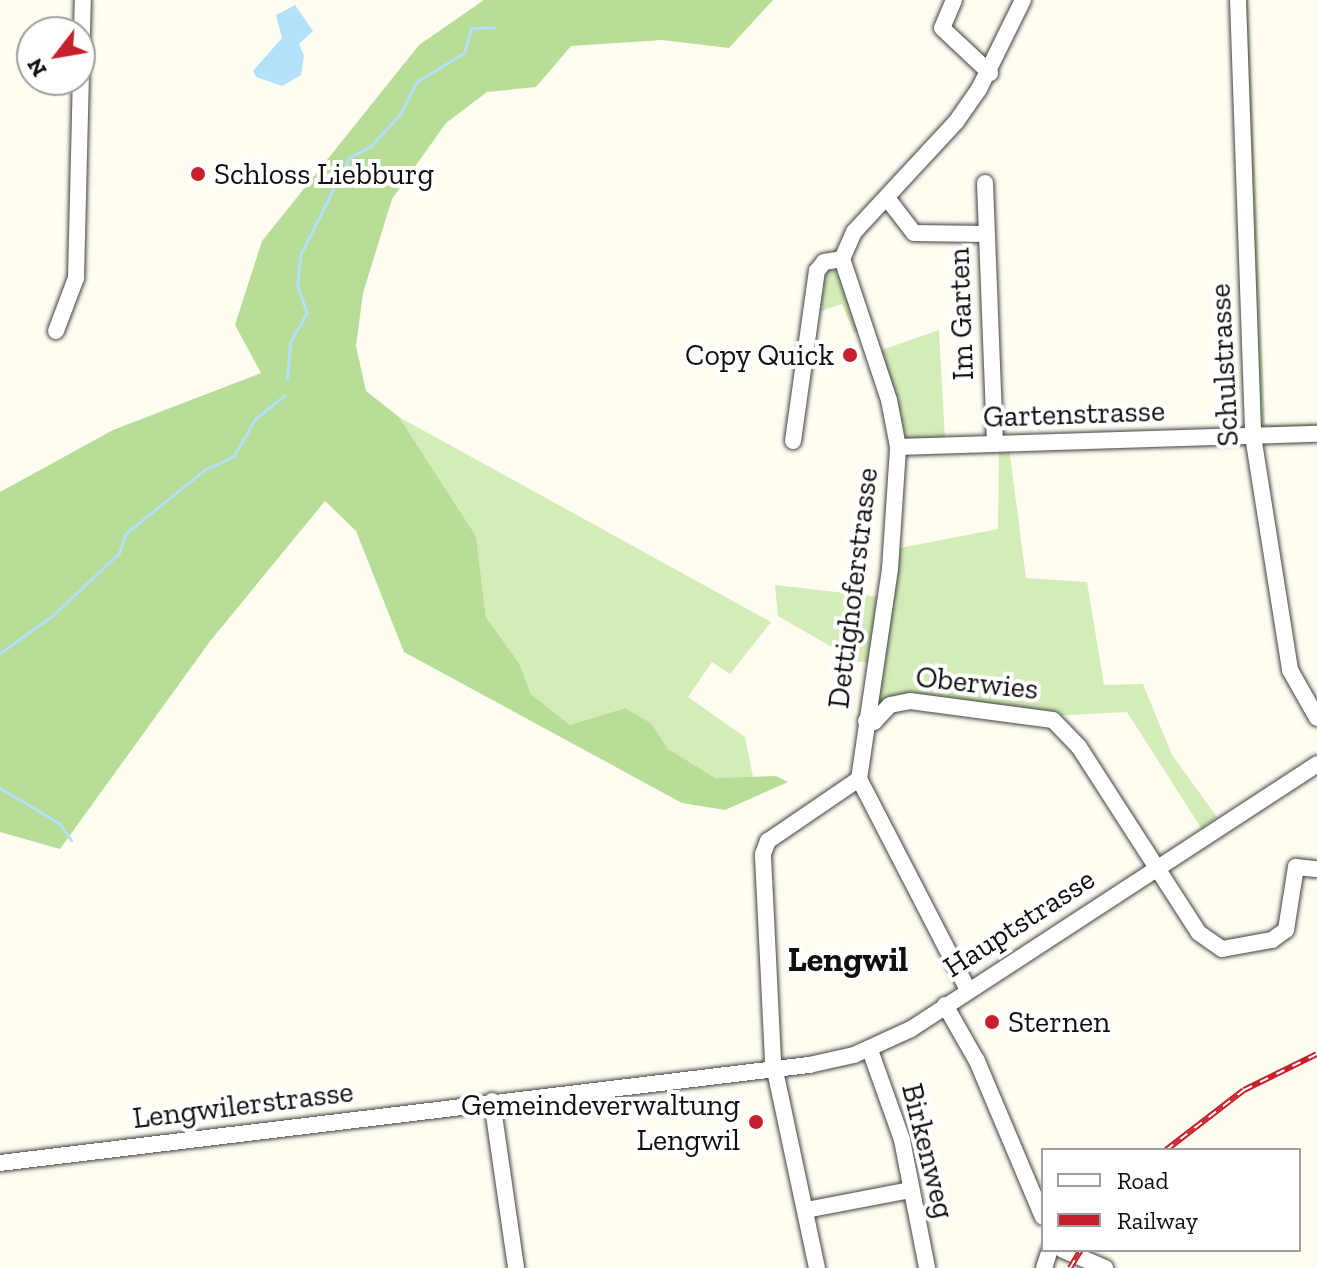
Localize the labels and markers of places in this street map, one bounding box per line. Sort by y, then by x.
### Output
place label: Schloss Liebburg [214,156,434,192]
marker: Schloss Liebburg [189,165,207,183]
place label: Copy Quick [684,337,834,373]
marker: Copy Quick [841,346,859,364]
place label: Sternen [1008,1004,1110,1040]
marker: Sternen [983,1013,1001,1031]
place label: Gemeindeverwaltung Lengwil [461,1087,740,1158]
marker: Gemeindeverwaltung Lengwil [747,1113,765,1131]

